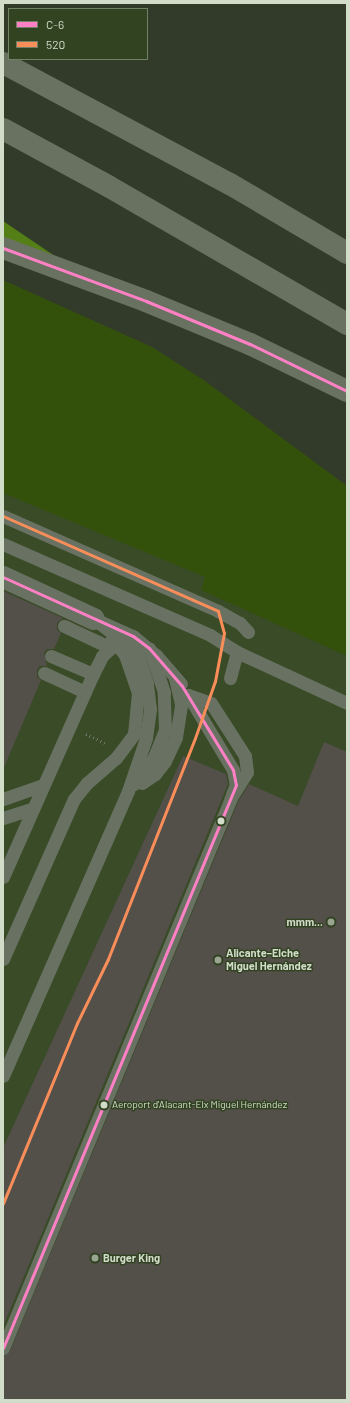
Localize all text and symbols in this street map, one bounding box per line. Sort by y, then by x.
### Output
legend [8,8,148,60]
text: C-6 [46,17,64,31]
text: 520 [46,37,65,51]
unlabelled marker [216,816,226,826]
place label: mmm... [287,915,323,929]
marker: mmm... [326,917,336,927]
place label: Alicante–Elche Miguel Hernández [226,947,312,973]
marker: Alicante–Elche Miguel Hernández [213,955,223,965]
place label: Aeroport d'Alacant-Elx Miguel Hernández [112,1099,287,1111]
marker: Aeroport d'Alacant-Elx Miguel Hernández [99,1100,109,1110]
place label: Burger King [103,1251,160,1265]
marker: Burger King [90,1253,100,1263]

